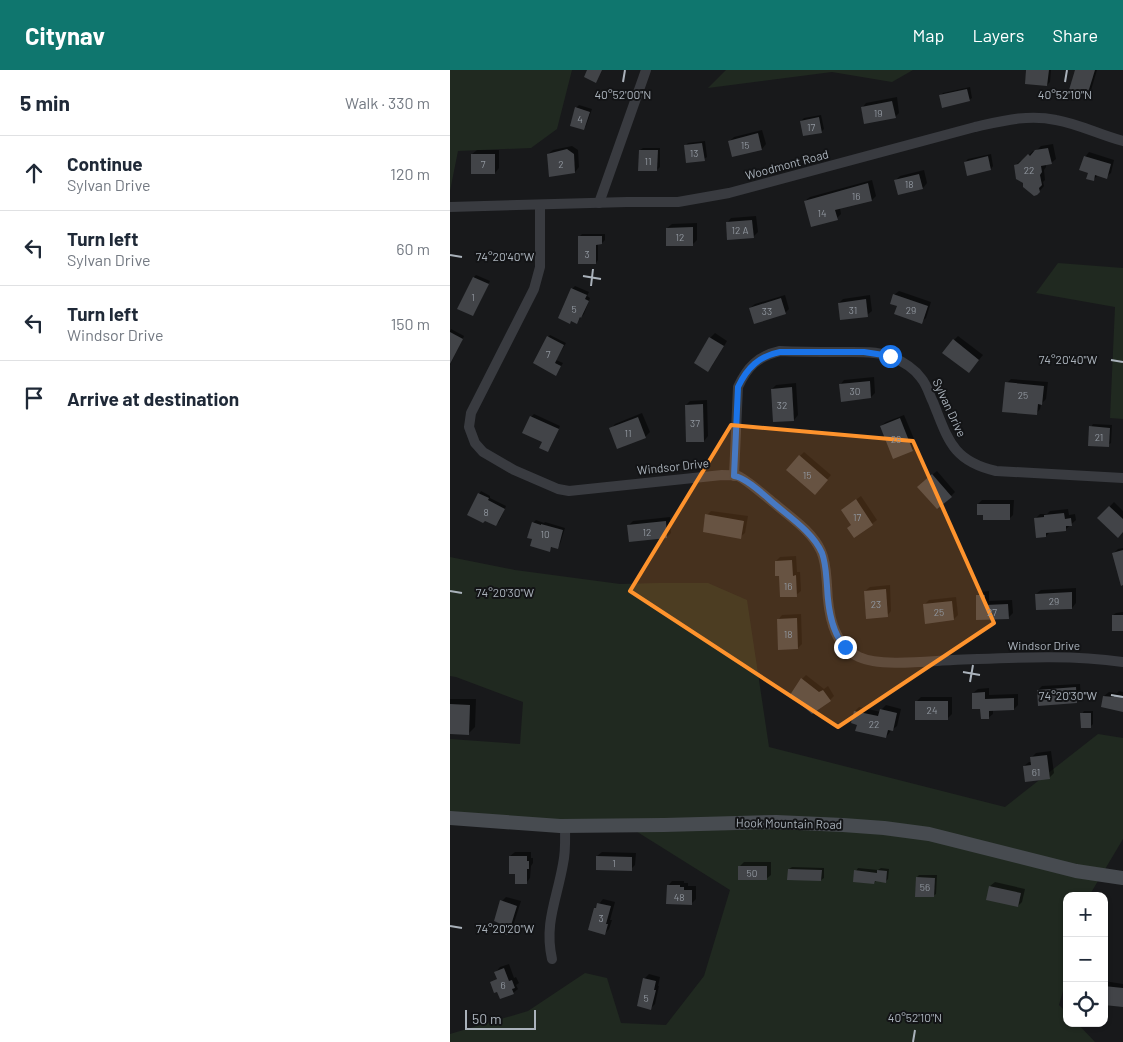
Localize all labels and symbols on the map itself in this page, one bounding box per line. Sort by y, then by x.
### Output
text: 40°52'00"N [595,87,651,101]
text: 40°52'10"N [1038,87,1092,101]
house number: 19 [874,107,882,119]
house number: 4 [577,113,583,125]
house number: 17 [807,121,815,133]
house number: 15 [741,139,749,151]
street label: Woodmont Road [744,146,830,182]
house number: 13 [690,147,698,159]
house number: 11 [644,155,652,167]
house number: 7 [481,158,486,170]
house number: 2 [558,158,564,170]
house number: 22 [1024,164,1034,176]
house number: 18 [905,178,913,190]
house number: 16 [852,190,860,202]
house number: 14 [817,207,827,219]
house number: 12 A [732,224,748,236]
house number: 12 [676,231,684,243]
house number: 3 [584,248,590,260]
text: 74°20'40"W [476,249,535,263]
house number: 1 [471,291,475,303]
house number: 5 [571,303,577,315]
house number: 31 [849,304,857,316]
house number: 29 [906,304,916,316]
house number: 33 [762,305,772,317]
route start [879,345,902,368]
house number: 7 [546,348,551,360]
text: 74°20'40"W [1039,352,1098,366]
street label: Sylvan Drive [930,376,969,439]
house number: 30 [850,385,860,397]
house number: 25 [1018,389,1028,401]
house number: 32 [777,399,787,411]
house number: 37 [690,417,700,429]
house number: 11 [624,427,632,439]
house number: 21 [1095,431,1103,443]
house number: 28 [891,433,901,445]
street label: Windsor Drive [636,455,710,477]
house number: 15 [803,469,811,481]
house number: 8 [483,506,489,518]
house number: 17 [853,511,861,523]
house number: 12 [643,526,651,538]
house number: 10 [540,528,550,540]
house number: 16 [784,580,792,592]
text: 74°20'30"W [476,585,535,599]
house number: 29 [1049,595,1059,607]
house number: 23 [871,598,881,610]
house number: 25 [934,606,944,618]
house number: 27 [987,606,997,618]
house number: 18 [784,628,792,640]
route end [834,636,857,659]
street label: Windsor Drive [1008,638,1080,652]
text: 74°20'30"W [1039,688,1098,702]
house number: 24 [927,704,937,716]
house number: 22 [869,718,879,730]
house number: 61 [1032,766,1040,778]
street label: Hook Mountain Road [736,815,842,831]
house number: 1 [612,857,616,869]
house number: 50 [747,867,757,879]
house number: 56 [920,881,930,893]
house number: 48 [674,891,684,903]
house number: 3 [598,912,604,924]
text: 74°20'20"W [476,921,535,935]
house number: 6 [500,979,506,991]
house number: 5 [643,992,649,1004]
scale bar [465,1007,536,1030]
text: 40°52'10"N [888,1010,942,1024]

